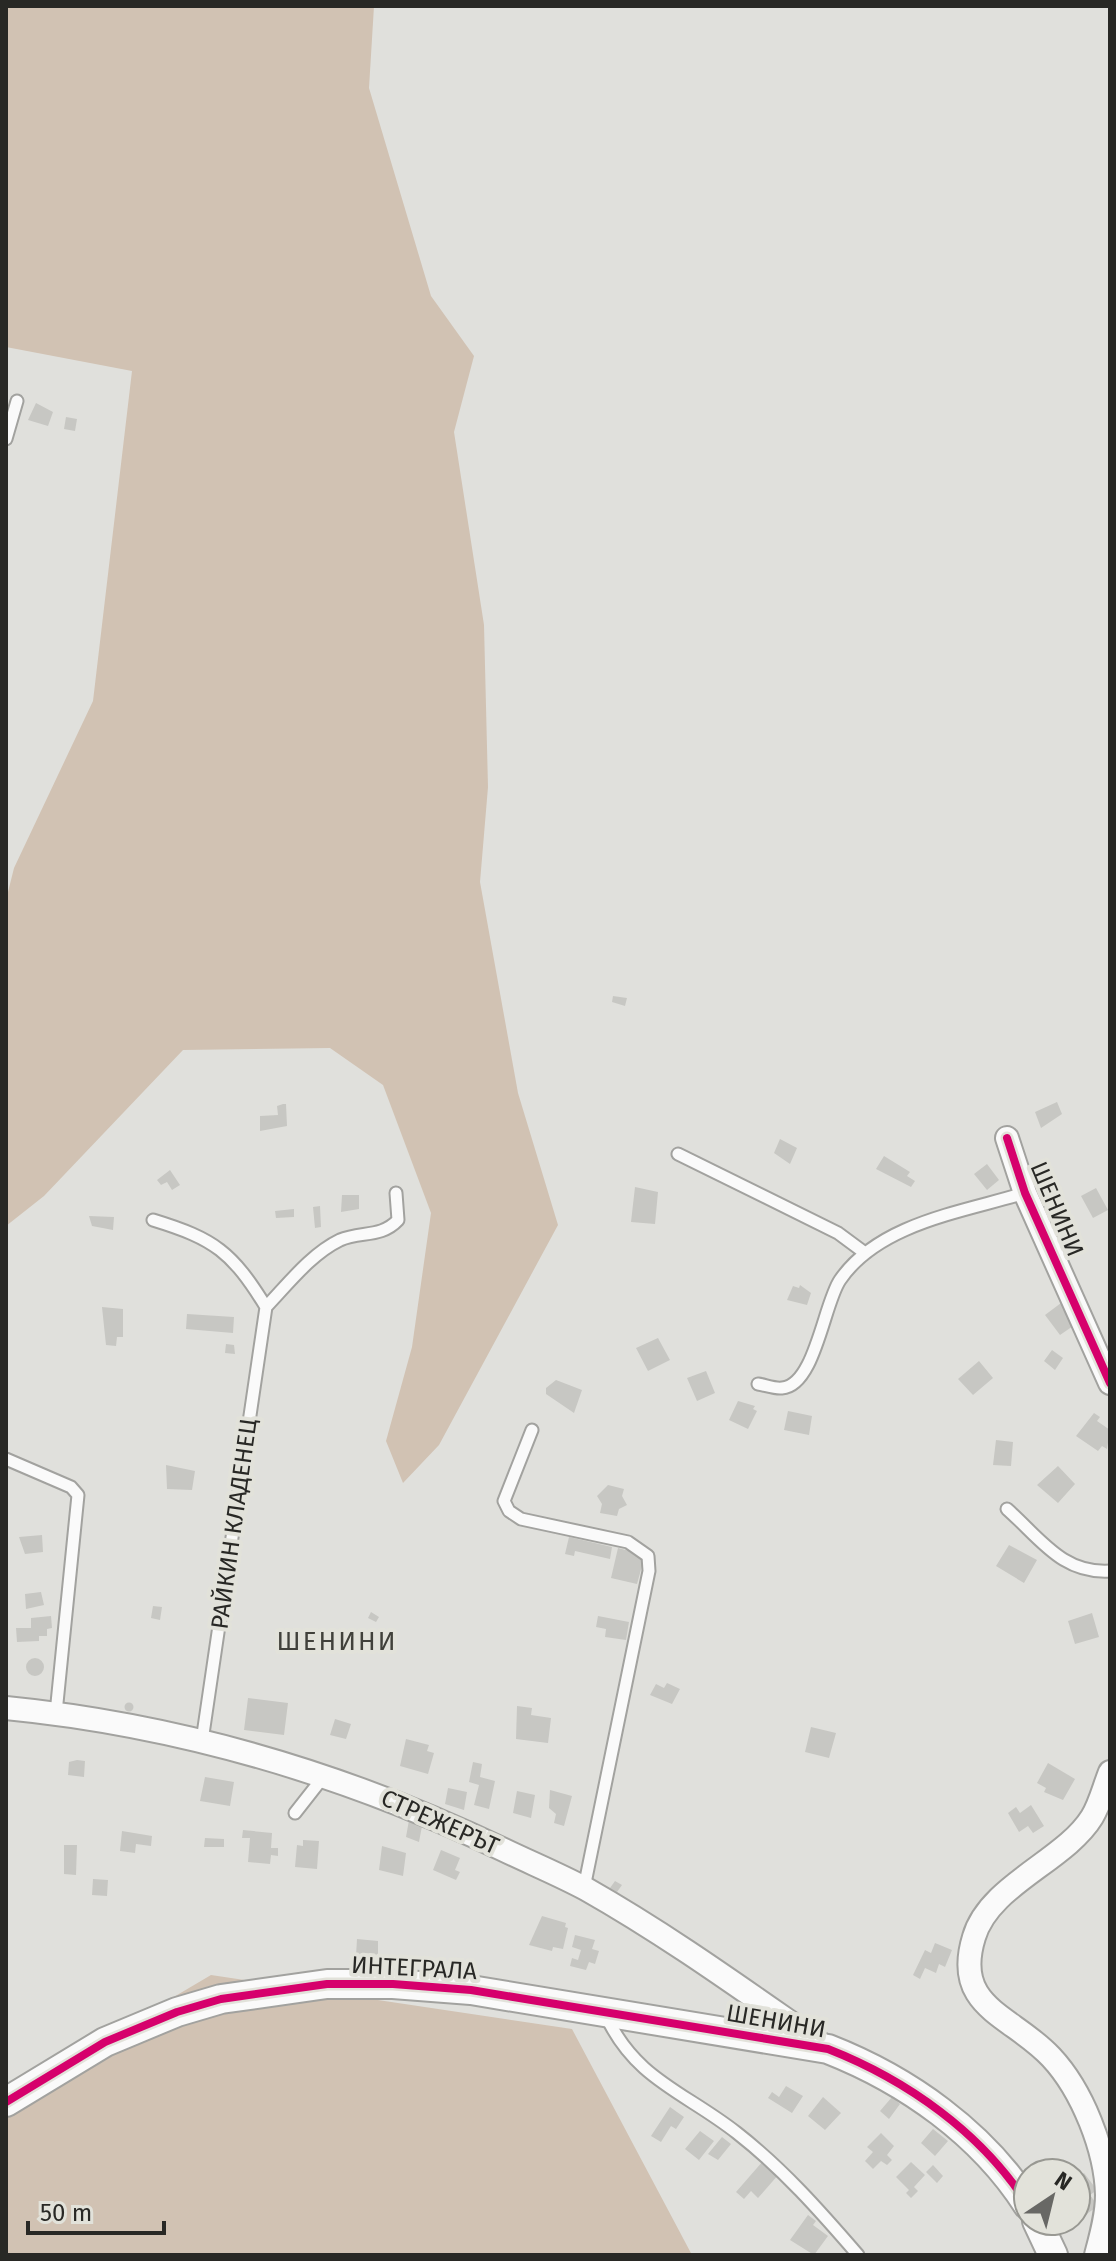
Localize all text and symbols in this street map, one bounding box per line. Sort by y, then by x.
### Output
street label: ШЕНИНИ [1024,1157,1090,1261]
street label: РАЙКИН КЛАДЕНЕЦ [205,1417,263,1631]
district label: ШЕНИНИ [277,1626,397,1657]
street label: СТРЕЖЕРЪТ [377,1784,504,1861]
street label: ИНТЕГРАЛА [350,1951,478,1985]
street label: ШЕНИНИ [724,1998,828,2044]
north arrow [1012,2157,1092,2237]
text: N [1049,2166,1077,2196]
scale bar [28,2185,164,2235]
text: 50 m [40,2199,92,2227]

